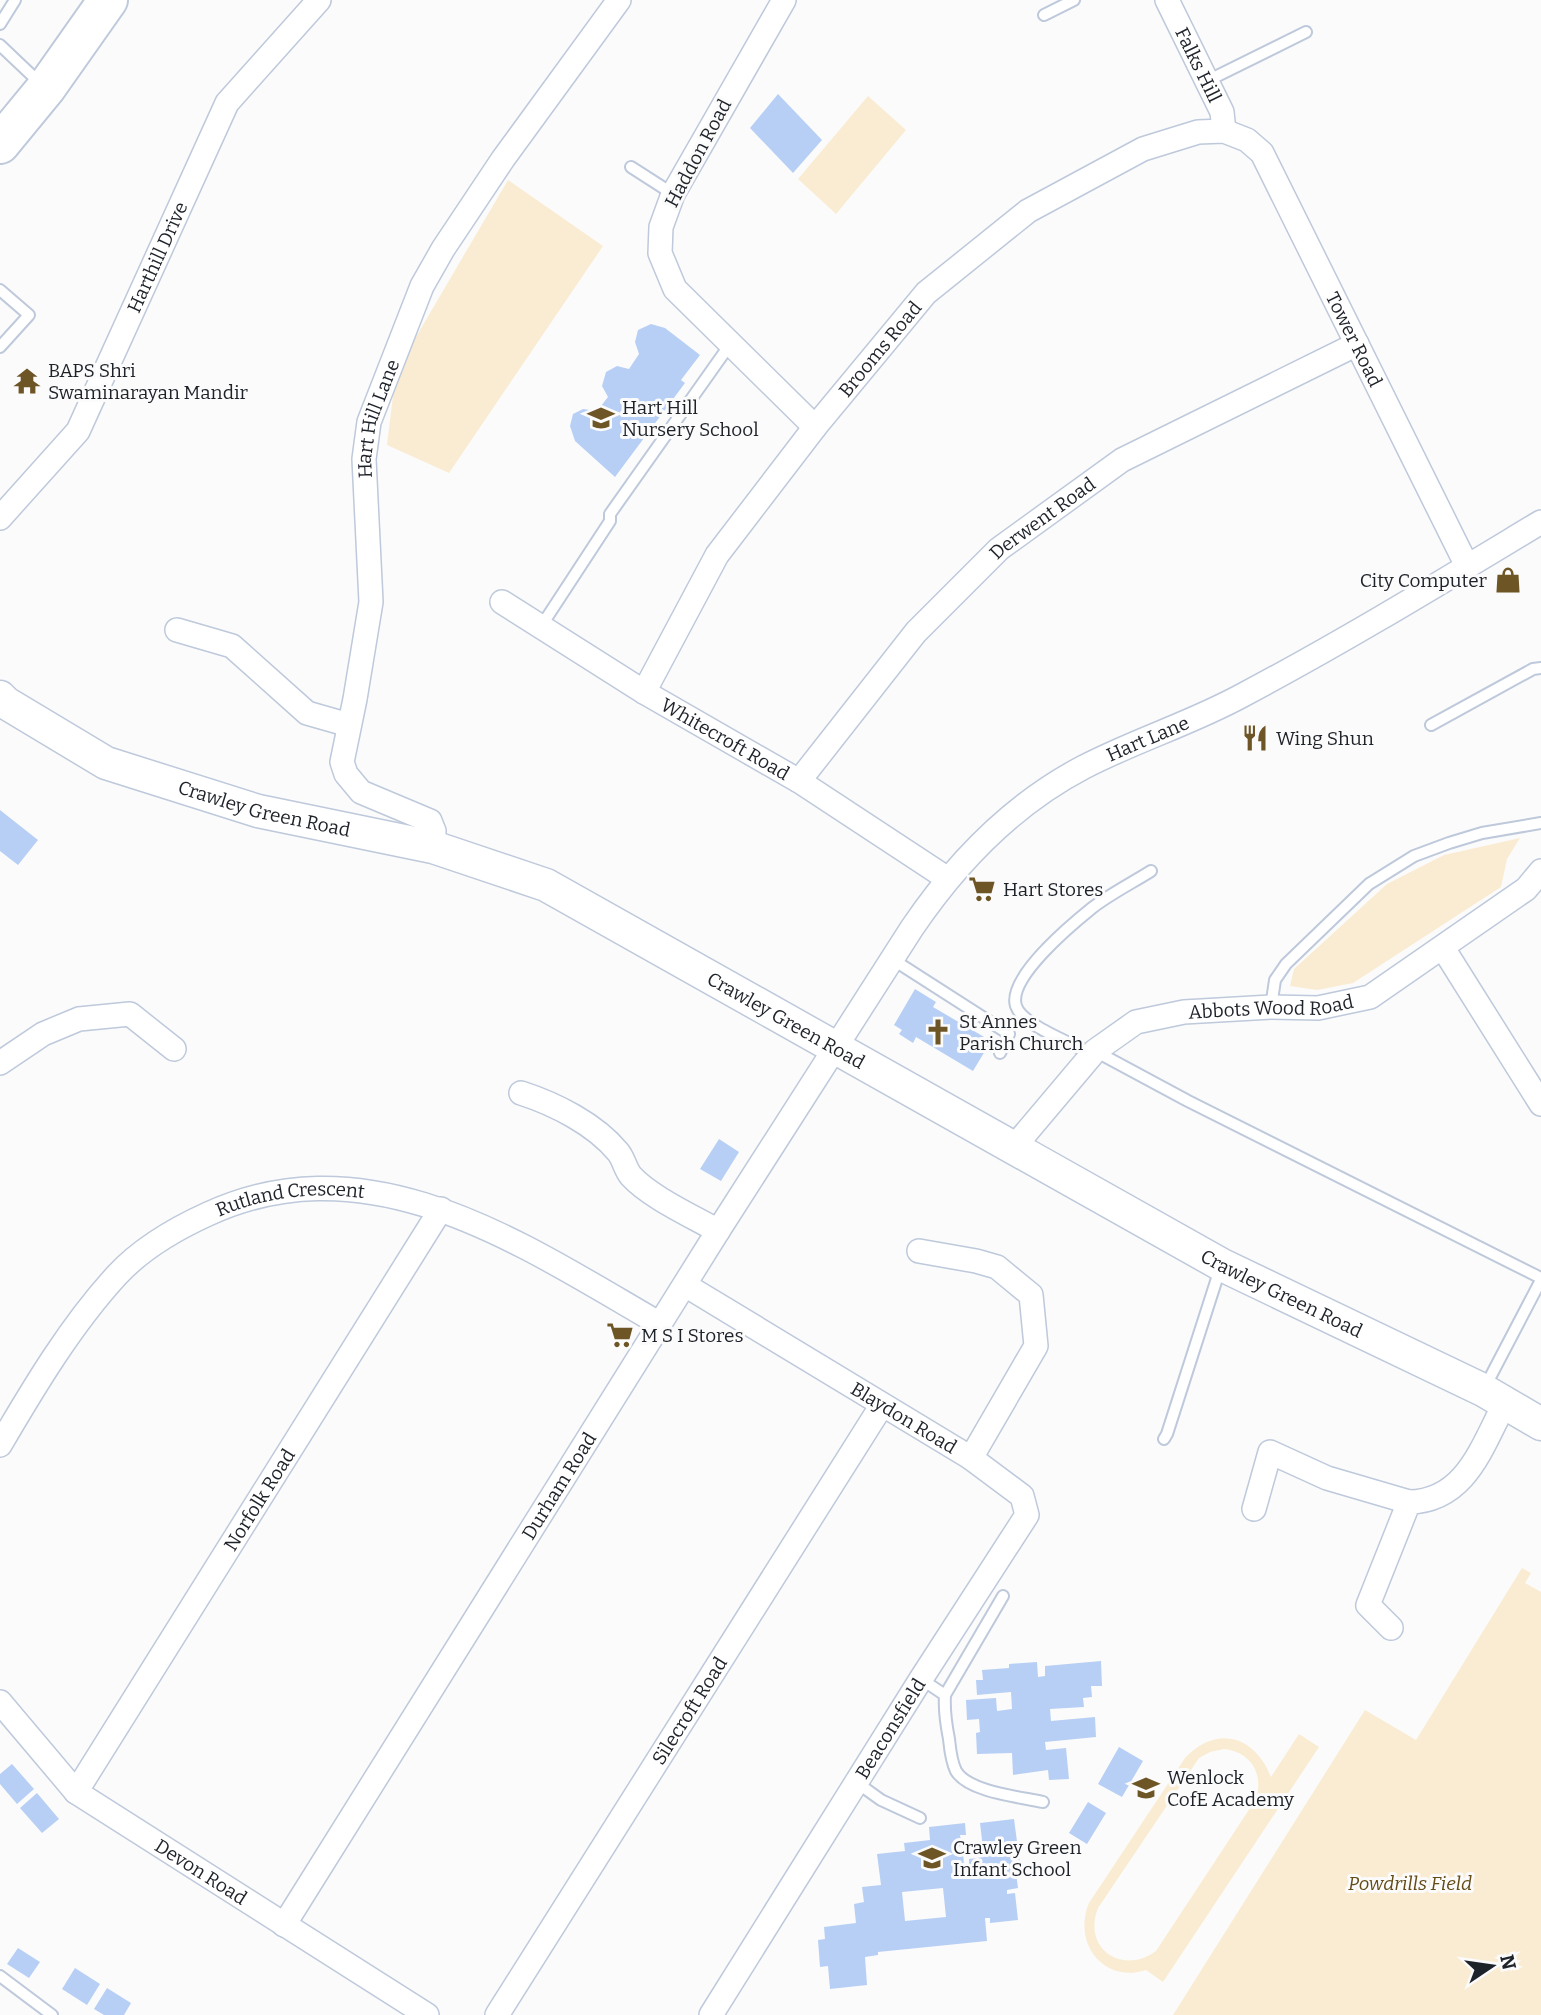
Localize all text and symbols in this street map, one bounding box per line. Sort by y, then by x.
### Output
street label: Falks Hill [1171,23,1227,106]
street label: Haddon Road [660,95,736,211]
street label: Harthill Drive [122,198,192,316]
street label: Tower Road [1321,288,1388,390]
street label: Brooms Road [833,296,926,401]
street label: Hart Hill Lane [352,356,404,479]
place label: BAPS Shri Swaminarayan Mandir [48,359,249,404]
temple icon: BAPS Shri Swaminarayan Mandir [12,366,42,396]
place label: Hart Hill Nursery School [622,396,759,441]
school or university icon: Hart Hill Nursery School [586,403,616,433]
street label: Derwent Road [984,472,1100,564]
shop icon: City Computer [1493,565,1523,595]
place label: City Computer [1360,569,1488,592]
street label: Whitecroft Road [657,693,794,785]
street label: Hart Lane [1103,711,1192,766]
restaurant icon: Wing Shun [1240,723,1270,753]
place label: Wing Shun [1276,727,1374,750]
street label: Crawley Green Road [175,775,352,841]
supermarket icon: Hart Stores [967,874,997,904]
place label: Hart Stores [1003,878,1103,901]
street label: Crawley Green Road [703,967,869,1073]
street label: Abbots Wood Road [1188,989,1355,1023]
place label: St Annes Parish Church [959,1010,1083,1055]
church icon: St Annes Parish Church [923,1017,953,1047]
street label: Rutland Crescent [212,1177,366,1221]
street label: Crawley Green Road [1197,1244,1367,1342]
supermarket icon: M S I Stores [605,1320,635,1350]
place label: M S I Stores [641,1324,744,1347]
street label: Blaydon Road [847,1377,961,1458]
street label: Durham Road [517,1428,601,1544]
street label: Norfolk Road [219,1444,300,1555]
street label: Silecroft Road [647,1652,732,1769]
street label: Beaconsfield [850,1674,930,1783]
place label: Wenlock CofE Academy [1167,1766,1295,1811]
school or university icon: Wenlock CofE Academy [1131,1773,1161,1803]
street label: Devon Road [151,1834,251,1909]
place label: Crawley Green Infant School [953,1836,1082,1881]
school or university icon: Crawley Green Infant School [917,1843,947,1873]
park label: Powdrills Field [1348,1872,1472,1895]
north arrow [1457,1931,1527,2001]
text: N [1495,1953,1521,1972]

